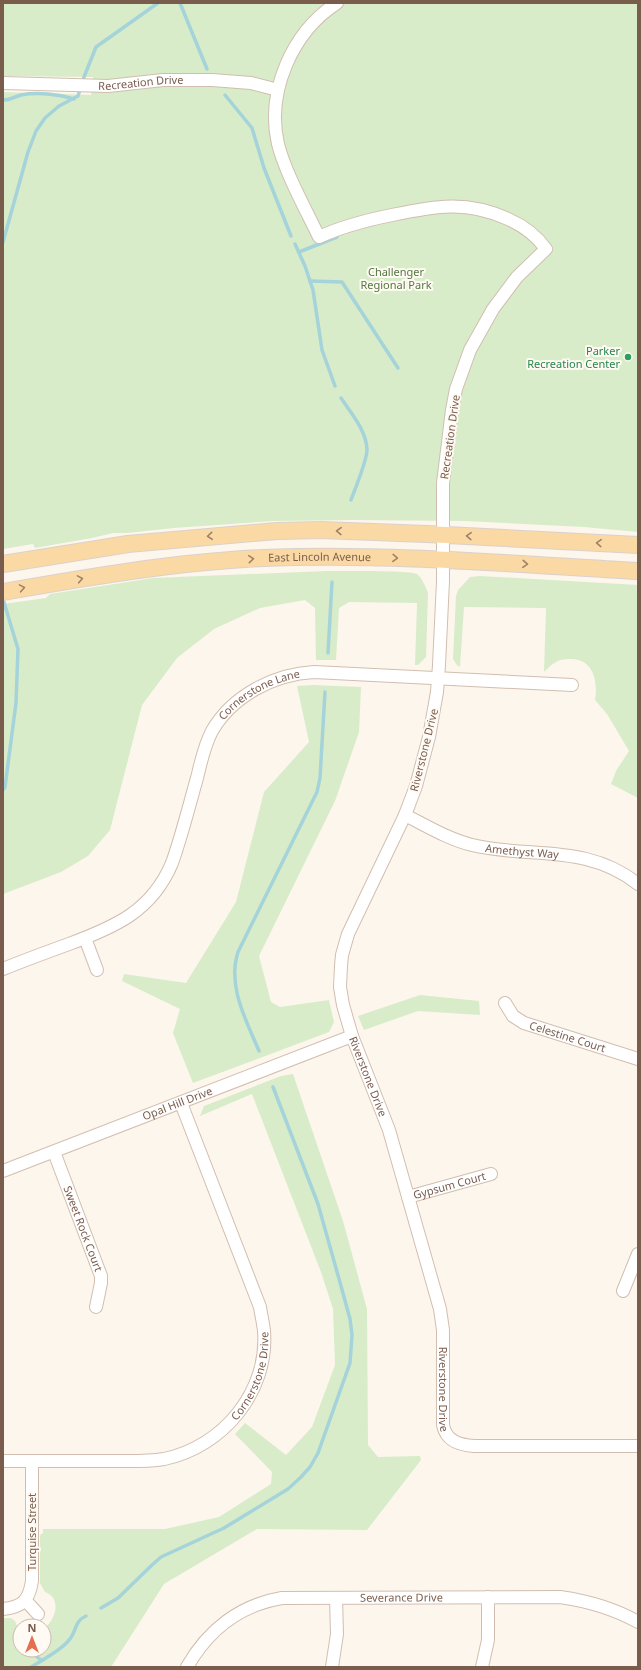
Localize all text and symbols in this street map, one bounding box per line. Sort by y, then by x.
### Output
street label: Recreation Drive [98,72,183,93]
park label: Challenger Regional Park [360,264,432,292]
place label: Parker Recreation Center [527,343,620,371]
marker: Parker Recreation Center [623,352,633,362]
street label: Recreation Drive [436,394,463,480]
one-way arrow [336,527,342,535]
one-way arrow [207,532,213,541]
one-way arrow [466,532,472,540]
one-way arrow [596,539,602,547]
street label: East Lincoln Avenue [268,549,371,565]
one-way arrow [392,554,398,562]
one-way arrow [248,555,254,564]
one-way arrow [522,560,528,569]
one-way arrow [77,575,83,583]
one-way arrow [19,584,25,593]
street label: Cornerstone Lane [215,666,301,723]
street label: Riverstone Drive [406,707,441,793]
street label: Amethyst Way [484,840,560,861]
street label: Celestine Court [528,1017,608,1055]
street label: Riverstone Drive [346,1034,391,1119]
street label: Opal Hill Drive [140,1083,214,1123]
street label: Gypsum Court [411,1168,487,1202]
street label: Sweet Rock Court [60,1184,107,1273]
street label: Cornerstone Drive [227,1331,271,1423]
street label: Riverstone Drive [436,1347,452,1434]
street label: Turquise Street [24,1493,39,1571]
street label: Severance Drive [360,1589,443,1605]
north arrow [12,1618,52,1658]
text: N [28,1620,36,1635]

